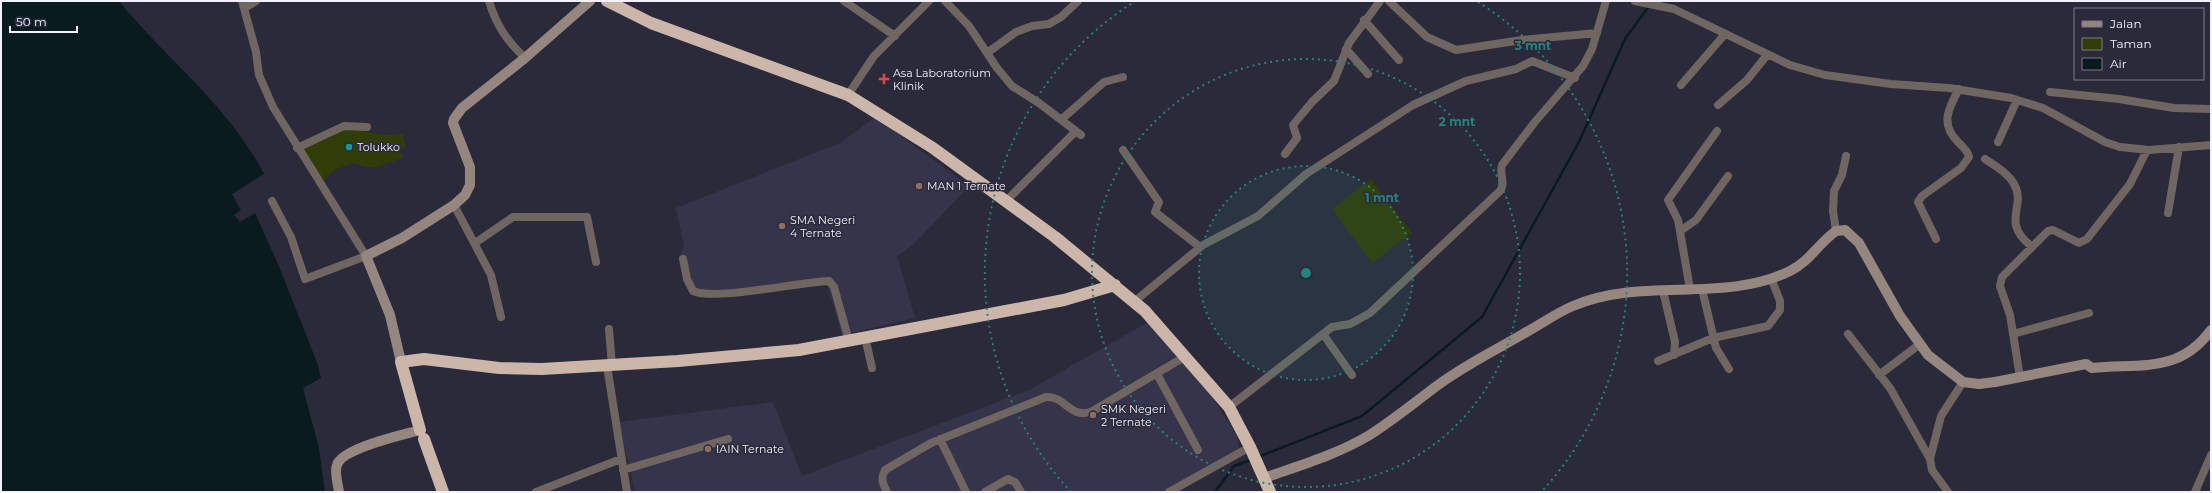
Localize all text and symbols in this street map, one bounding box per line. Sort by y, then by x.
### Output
scale bar [10,8,77,34]
legend [2074,8,2204,80]
text: 50 m [16,14,47,29]
text: Jalan [2109,16,2142,31]
text: Taman [2110,36,2152,51]
text: 3 mnt [1514,38,1552,53]
text: Air [2110,56,2127,71]
place label: Asa Laboratorium Klinik [893,66,991,93]
marker: Asa Laboratorium Klinik [878,73,890,85]
text: 2 mnt [1439,114,1476,129]
place label: Tolukko [357,140,400,154]
marker: Tolukko [344,142,354,152]
place label: MAN 1 Ternate [927,179,1006,193]
marker: MAN 1 Ternate [914,181,924,191]
text: 1 mnt [1365,190,1400,205]
place label: SMA Negeri 4 Ternate [790,213,855,240]
marker: SMA Negeri 4 Ternate [777,221,787,231]
centre of rings [1299,266,1313,280]
place label: SMK Negeri 2 Ternate [1101,402,1166,429]
marker: SMK Negeri 2 Ternate [1088,410,1098,420]
place label: IAIN Ternate [716,442,784,456]
marker: IAIN Ternate [703,444,713,454]

